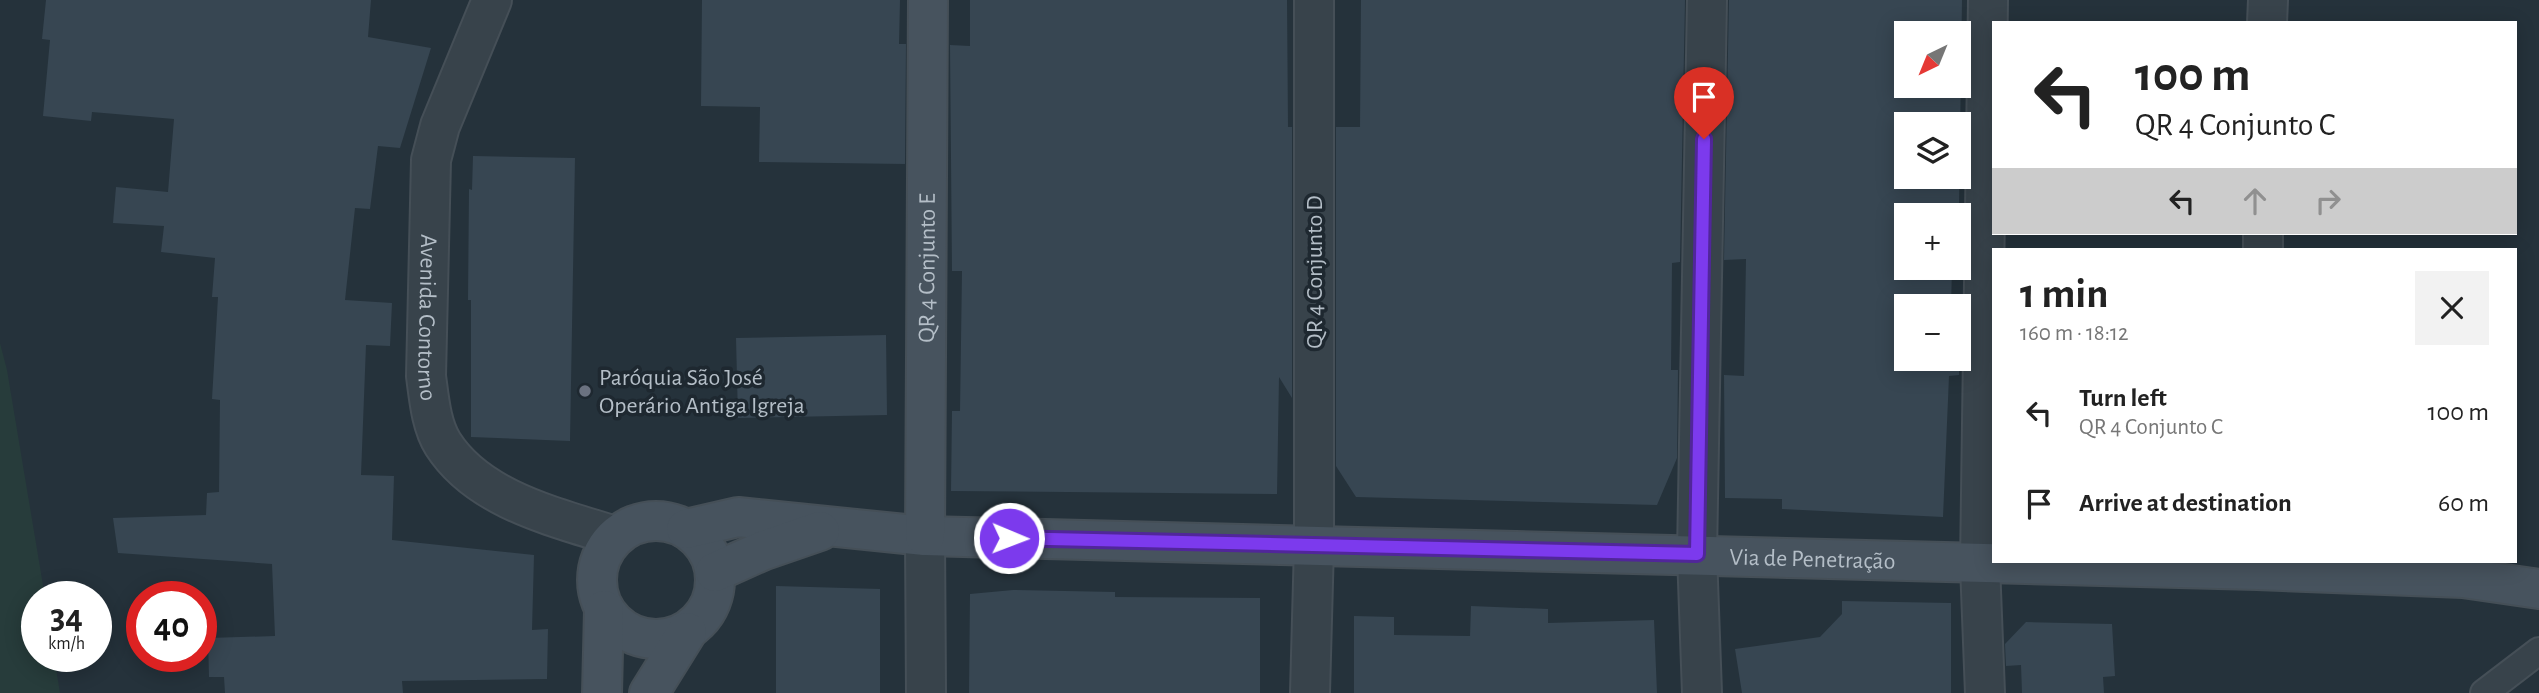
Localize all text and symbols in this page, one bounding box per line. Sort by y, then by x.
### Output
north arrow [1894,21,1970,98]
map controls [1894,21,1971,371]
icon: left [2020,49,2111,140]
text: 100 m [2135,51,2251,100]
pin [1674,67,1734,139]
icon: arrive [1685,78,1723,116]
text: QR 4 Conjunto C [2135,109,2335,141]
button: layers [1894,112,1971,189]
icon: left [2163,182,2201,220]
icon: ahead [2236,182,2274,220]
icon: right [2309,182,2347,220]
street label: QR 4 Conjunto E [915,193,940,343]
street label: QR 4 Conjunto D [1303,195,1327,349]
button: + [1894,203,1971,280]
street label: Avenida Contorno [413,234,440,402]
button: close [2415,271,2489,345]
text: 1 min [2020,273,2109,315]
button: − [1894,294,1971,371]
text: 160 m · 18:12 [2020,322,2128,345]
place label: Paróquia São José Operário Antiga Igreja [599,366,805,418]
marker: Paróquia São José Operário Antiga Igreja [577,383,593,399]
text: Turn left [2079,385,2167,411]
icon: left [2020,394,2058,432]
text: 100 m [2428,399,2489,425]
text: QR 4 Conjunto C [2079,416,2223,439]
icon: arrive [2020,485,2058,523]
text: Arrive at destination [2079,490,2292,516]
text: 60 m [2438,490,2489,516]
position arrow [972,501,1046,575]
street label: Via de Penetração [1729,546,1896,574]
speed limit sign: 40 [126,581,217,672]
text: 34 [50,600,83,635]
text: km/h [48,635,85,653]

